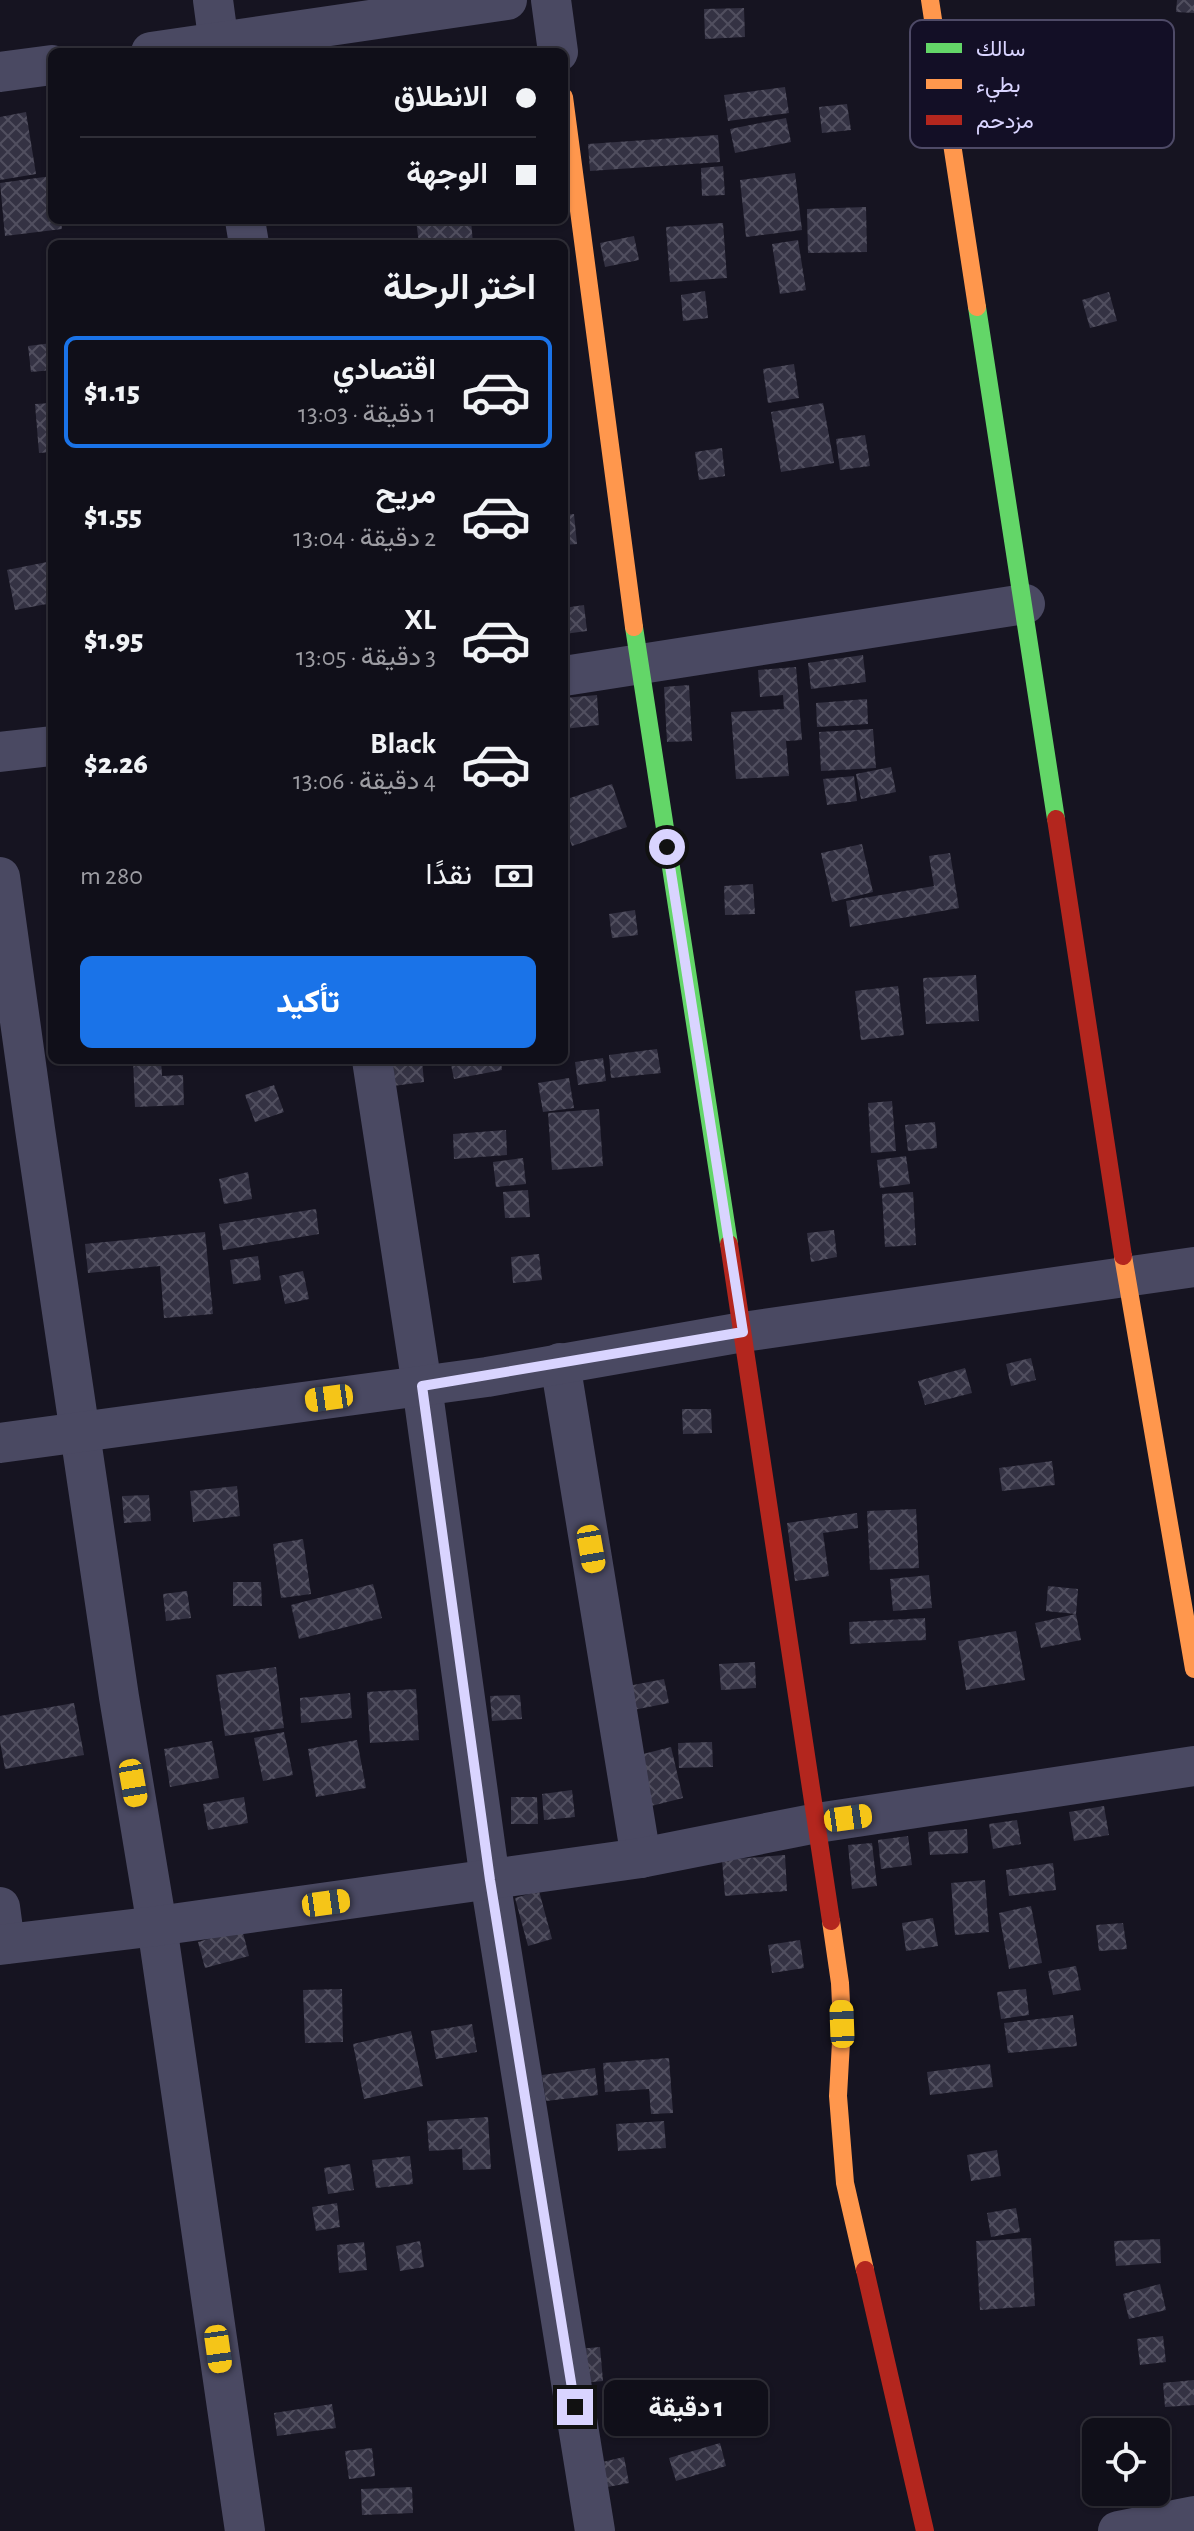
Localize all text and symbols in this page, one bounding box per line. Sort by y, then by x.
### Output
legend [910,20,1174,148]
text: سالك [976,38,1025,60]
text: بطيء [976,74,1021,103]
text: الانطلاق [394,82,488,112]
text: مزدحم [976,110,1034,135]
text: الوجهة [406,159,488,189]
text: اختر الرحلة [383,270,536,306]
text: اقتصادي [333,355,436,385]
icon: car [460,356,532,428]
text: $1.15 [84,377,140,407]
text: 1 دقيقة · 13:03 [298,401,436,427]
text: مريح [376,479,436,509]
icon: car [460,480,532,552]
text: $1.55 [84,501,142,531]
text: 2 دقيقة · 13:04 [293,525,436,551]
icon: car [460,604,532,676]
text: XL [404,605,436,635]
text: $1.95 [84,625,143,655]
text: 3 دقيقة · 13:05 [296,644,436,670]
icon: car [460,728,532,800]
text: Black [370,729,436,759]
text: $2.26 [84,749,148,779]
text: 4 دقيقة · 13:06 [293,768,436,794]
route start [649,829,685,865]
icon: cash [492,854,536,898]
text: نقدًا [426,860,472,890]
text: 280 m [80,863,143,889]
button: تأكيد [80,956,536,1048]
car [304,1383,354,1413]
car [575,1523,607,1575]
car [117,1757,149,1809]
car [823,1803,873,1833]
car [301,1888,351,1918]
car [829,2000,855,2048]
car [203,2324,233,2374]
callout: 1 دقيقة [603,2379,767,2435]
route end [557,2389,593,2425]
text: 1 دقيقة [649,2395,723,2421]
map controls [1082,2418,1170,2506]
button: locate [1082,2418,1170,2506]

